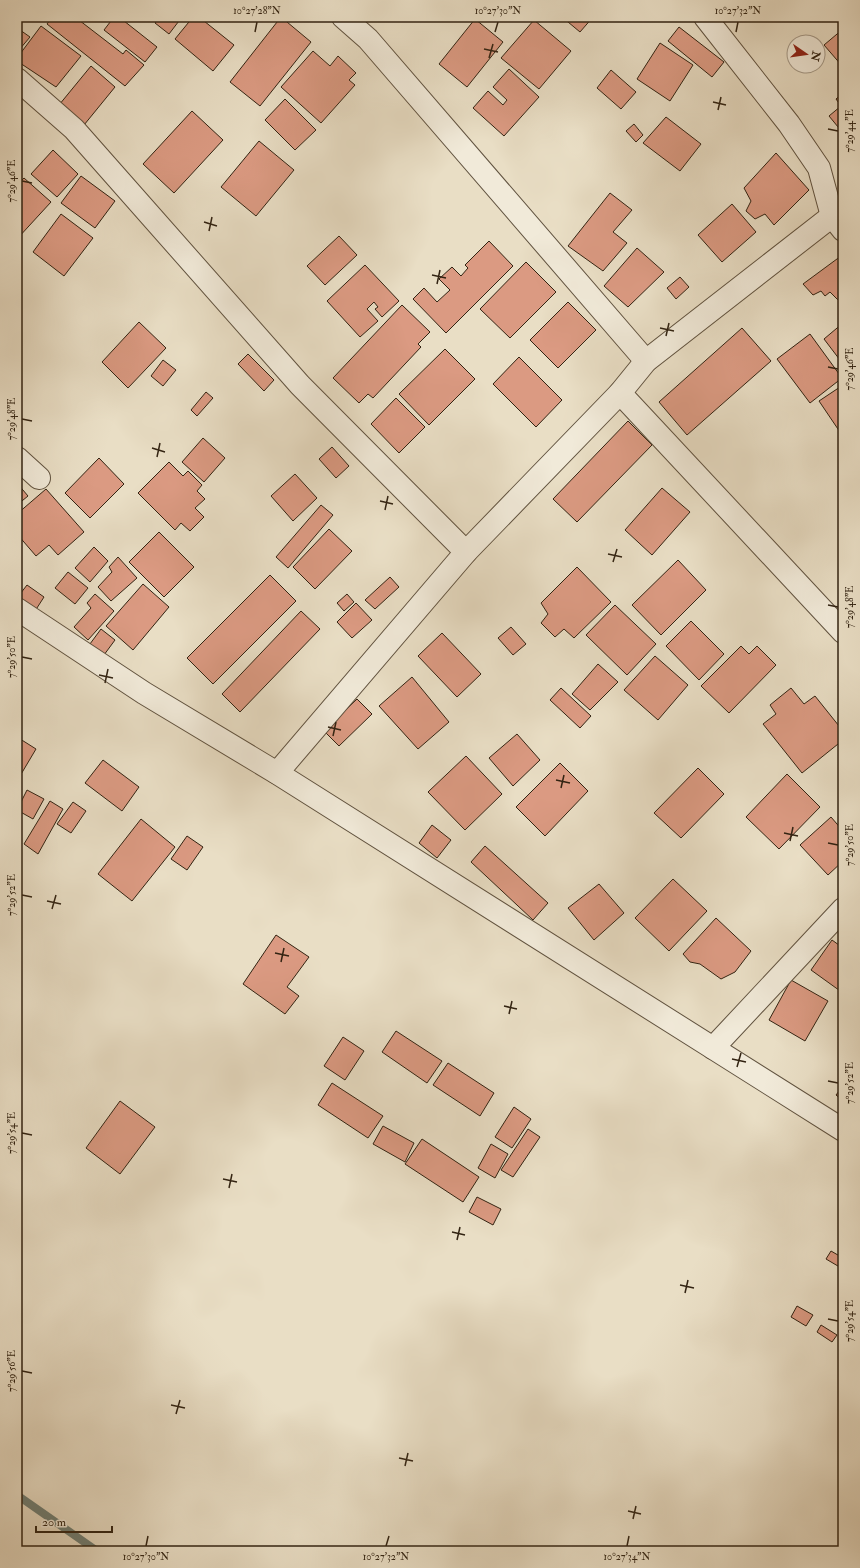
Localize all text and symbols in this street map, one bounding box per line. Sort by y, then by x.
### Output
text: 10°27'28"N [233,5,281,17]
text: 10°27'30"N [475,5,521,17]
text: 10°27'32"N [715,5,761,17]
north arrow [786,34,826,74]
text: N [808,49,823,64]
text: 7°29'44"E [844,109,856,153]
text: 7°29'46"E [6,160,18,202]
text: 7°29'46"E [844,348,856,390]
text: 7°29'48"E [6,398,18,440]
text: 7°29'48"E [844,586,856,628]
text: 7°29'50"E [6,636,18,678]
text: 7°29'50"E [844,824,856,866]
text: 7°29'52"E [6,874,18,916]
text: 7°29'52"E [844,1062,856,1104]
text: 7°29'54"E [6,1112,18,1154]
text: 7°29'54"E [844,1300,856,1342]
text: 7°29'56"E [6,1350,18,1392]
scale bar [36,1508,112,1534]
text: 20 m [42,1515,67,1530]
text: 10°27'30"N [123,1551,169,1563]
text: 10°27'32"N [363,1551,409,1563]
text: 10°27'34"N [604,1551,650,1563]

